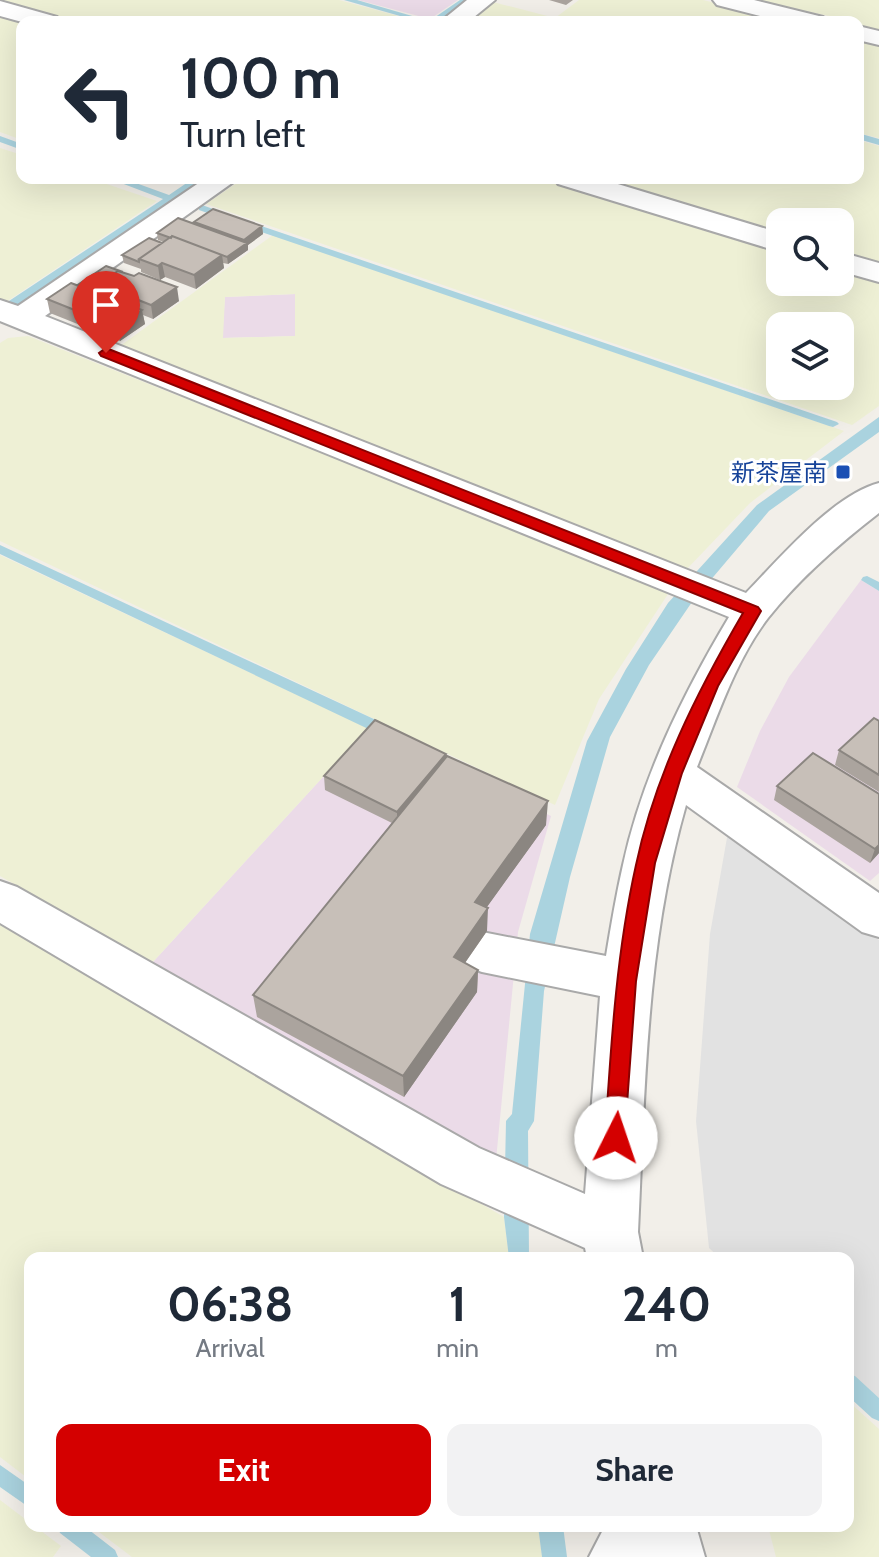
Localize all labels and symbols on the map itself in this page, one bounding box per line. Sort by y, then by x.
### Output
pin [72,271,140,353]
place label: 新茶屋南 [731,458,827,487]
marker: 新茶屋南 [834,463,852,481]
position arrow [574,1096,658,1180]

